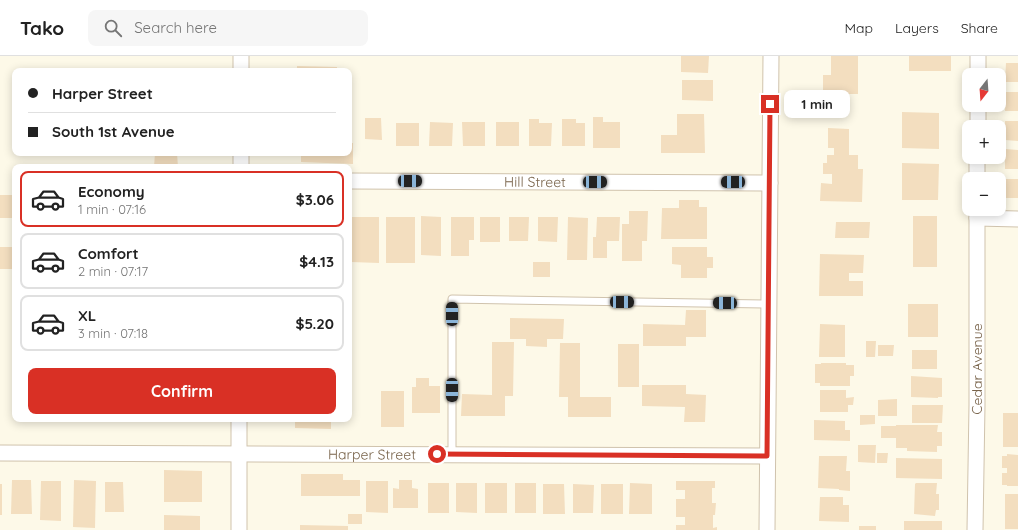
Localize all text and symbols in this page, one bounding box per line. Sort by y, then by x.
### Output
search box [88,10,368,46]
text: Tako [20,16,64,40]
icon: search [102,17,124,39]
text: Search here [134,18,217,37]
text: Map [844,19,873,37]
text: Layers [895,19,939,37]
text: Share [961,19,998,37]
north arrow [962,68,1006,112]
map controls [962,68,1006,216]
text: Harper Street [52,84,153,103]
callout: 1 min [784,90,850,118]
route end [761,95,779,113]
text: 1 min [801,96,833,112]
button: + [962,120,1006,164]
text: South 1st Avenue [52,122,175,141]
button: − [962,172,1006,216]
street label: Hill Street [504,173,566,191]
car [398,175,422,187]
car [583,176,607,188]
car [721,176,745,188]
icon: car [30,181,66,217]
text: Economy [78,182,145,201]
text: $3.06 [296,190,334,209]
text: 1 min · 07:16 [78,201,146,217]
icon: car [30,243,66,279]
text: Comfort [78,244,139,263]
text: $4.13 [299,252,334,271]
text: 2 min · 07:17 [78,263,148,279]
car [610,296,634,308]
car [713,297,737,309]
car [446,302,458,326]
icon: car [30,305,66,341]
text: XL [78,306,96,325]
text: $5.20 [296,314,334,333]
street label: Cedar Avenue [968,323,986,415]
text: 3 min · 07:18 [78,325,148,341]
button: Confirm [28,368,336,414]
car [446,378,458,402]
street label: Harper Street [328,445,416,464]
route start [428,445,446,463]

